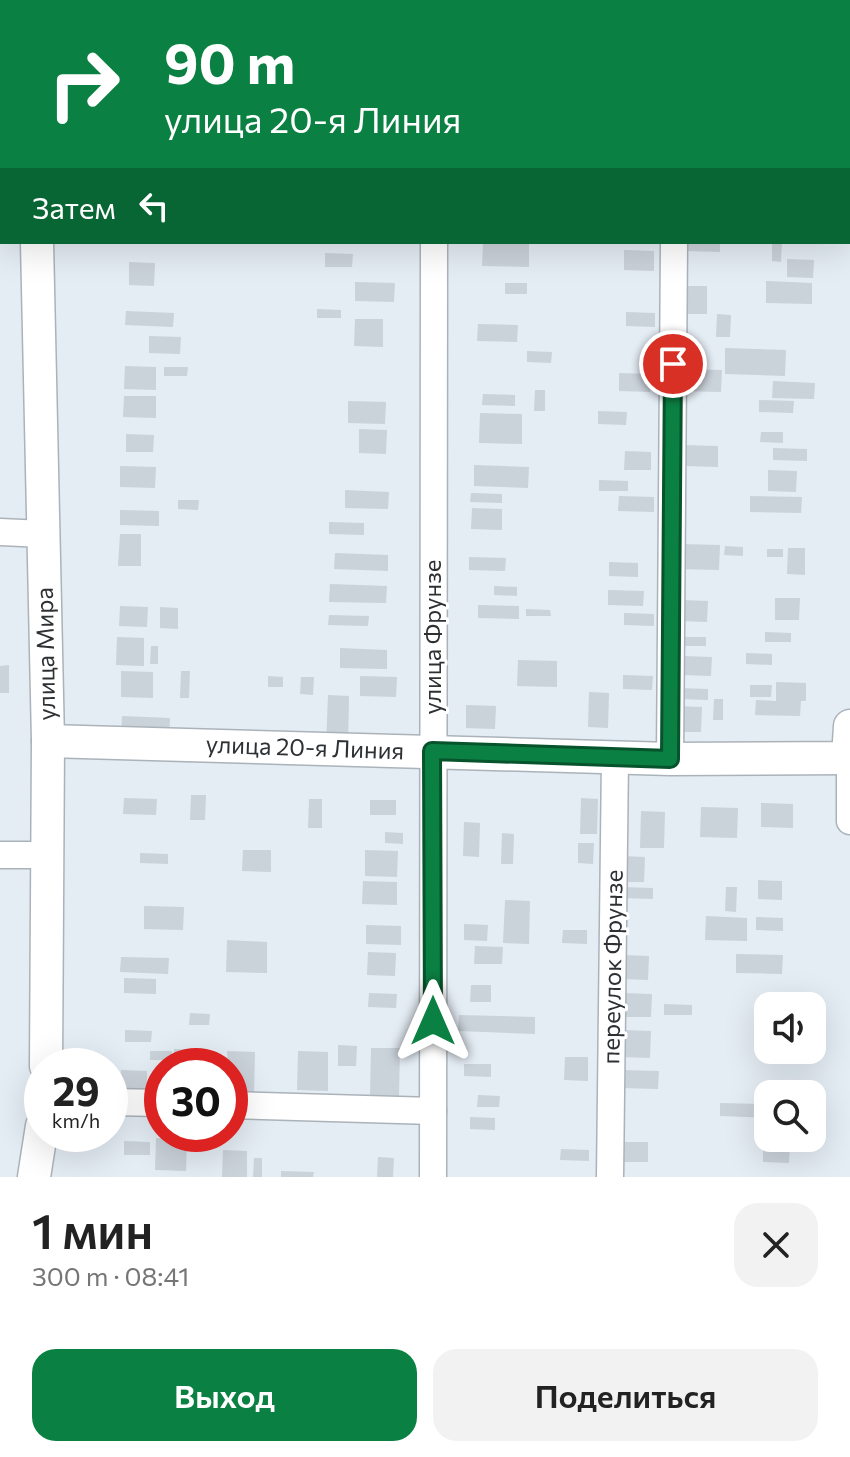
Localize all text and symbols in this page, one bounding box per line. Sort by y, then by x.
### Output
text: 90 m [164,27,295,96]
icon: right [32,32,136,136]
text: улица 20-я Линия [164,96,462,140]
icon: left [132,184,176,228]
text: Затем [32,188,116,225]
pin [639,330,707,398]
icon: arrive [651,342,695,386]
street label: улица Фрунзе [417,560,446,714]
street label: улица Мира [29,587,60,721]
street label: улица 20-я Линия [205,729,405,764]
street label: переулок Фрунзе [595,869,628,1064]
position arrow [391,979,475,1063]
map controls [754,992,826,1152]
button: sound [754,992,826,1064]
speed limit sign: 30 [144,1048,248,1152]
text: 29 [52,1065,100,1114]
button: search [754,1080,826,1152]
text: km/h [52,1108,100,1132]
text: 1 мин [32,1200,153,1259]
button: close [734,1203,818,1287]
text: 300 m · 08:41 [32,1260,189,1291]
button: Выход [32,1349,417,1441]
button: Поделиться [433,1349,818,1441]

